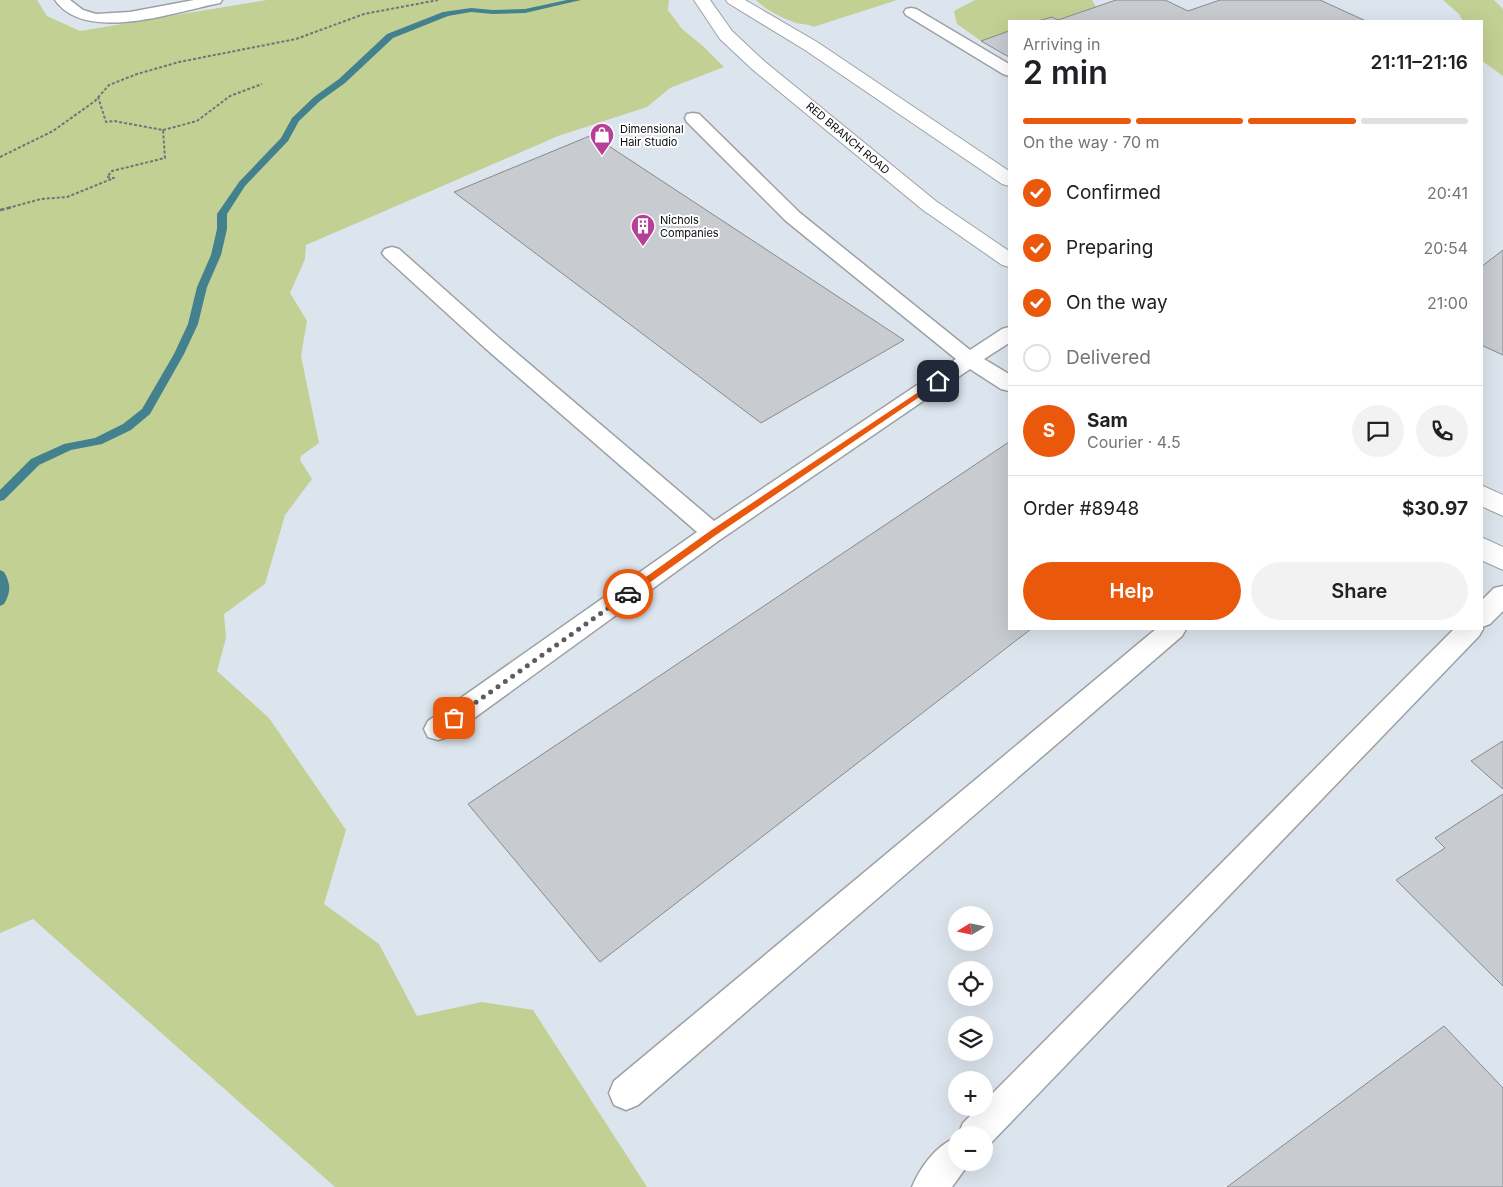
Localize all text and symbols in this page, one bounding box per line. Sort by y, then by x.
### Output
text: Arriving in [1023,34,1100,54]
text: 21:11–21:16 [1370,51,1468,74]
text: 2 min [1023,53,1108,92]
street label: RED BRANCH ROAD [803,99,893,177]
shop icon: Dimensional Hair Studio [589,122,615,156]
place label: Dimensional Hair Studio [620,122,684,149]
text: On the way · 70 m [1023,132,1160,152]
icon: check [1023,179,1051,207]
text: Confirmed [1066,181,1161,204]
text: 20:41 [1427,183,1468,203]
building icon: Nichols Companies [630,213,656,247]
place label: Nichols Companies [660,213,719,240]
icon: check [1023,234,1051,262]
text: Preparing [1066,236,1153,259]
text: 20:54 [1423,238,1468,258]
icon: check [1023,289,1051,317]
text: On the way [1066,291,1168,314]
text: 21:00 [1427,293,1468,313]
text: Delivered [1066,346,1151,369]
pin [917,360,959,402]
icon: home [924,367,952,395]
button: chat [1352,405,1404,457]
button: phone [1416,405,1468,457]
text: Sam [1087,409,1128,432]
text: S [1043,419,1055,442]
text: Courier · 4.5 [1087,432,1181,452]
text: Order #8948 [1023,497,1139,520]
text: $30.97 [1402,497,1468,520]
button: Help [1023,562,1241,620]
button: Share [1251,562,1468,620]
courier [603,569,653,619]
icon: car [614,580,642,608]
pin [433,697,475,739]
icon: bag [440,704,468,732]
north arrow [948,906,992,951]
map controls [948,906,993,1171]
button: locate [948,961,993,1006]
button: layers [948,1016,993,1061]
button: + [948,1071,993,1116]
button: − [948,1126,993,1171]

